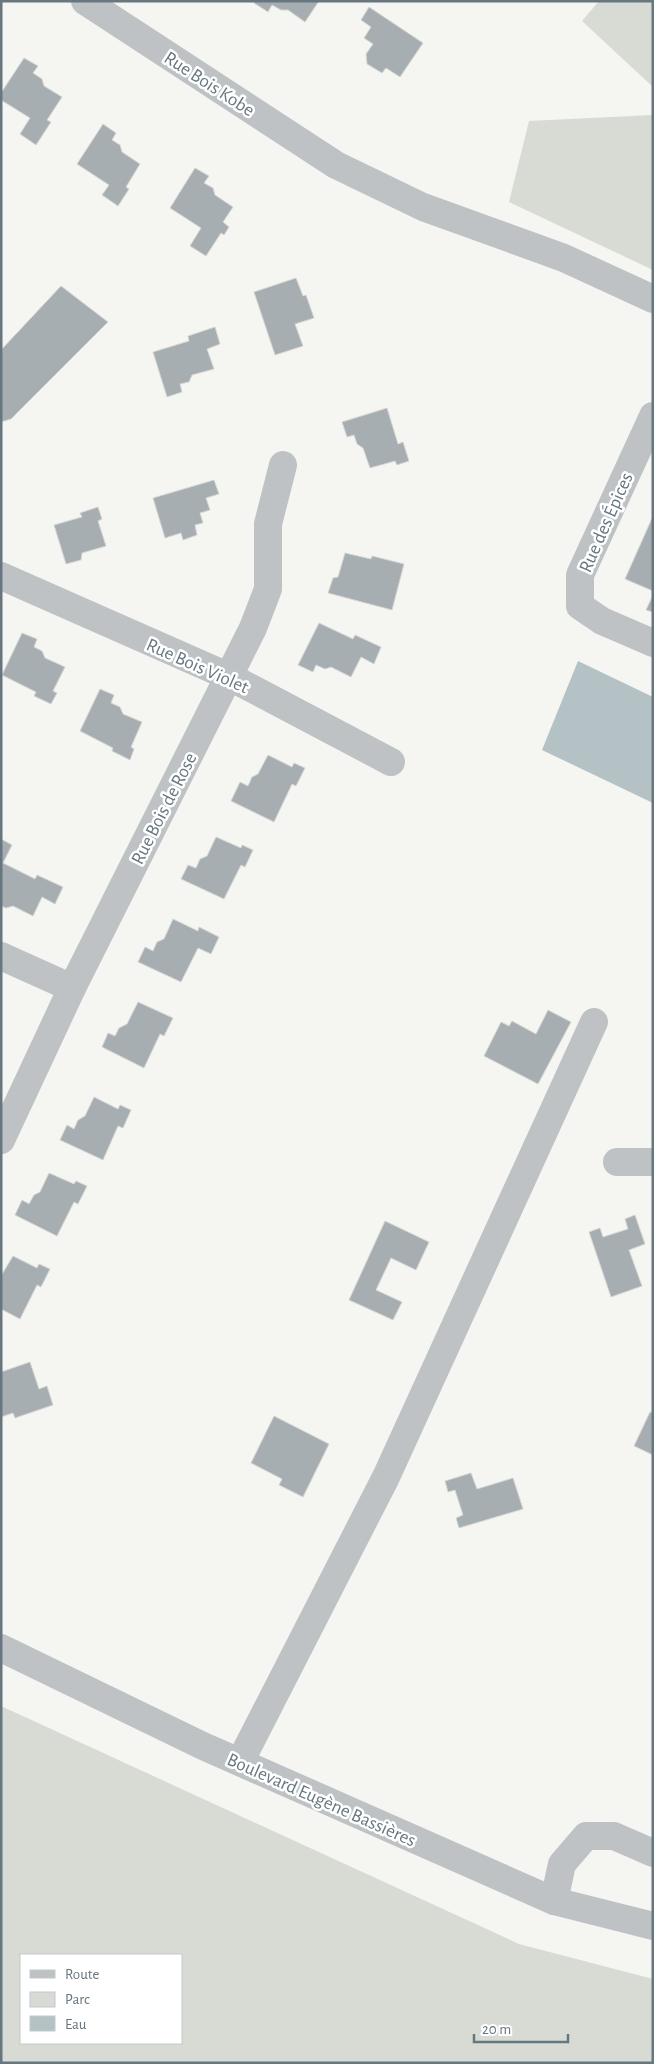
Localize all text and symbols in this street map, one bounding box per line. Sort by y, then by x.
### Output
street label: Rue Bois Kobe [161,48,258,120]
street label: Rue des Épices [574,469,637,575]
street label: Rue Bois Violet [143,635,251,697]
street label: Rue Bois de Rose [128,750,201,868]
street label: Boulevard Eugène Bassières [224,1750,419,1851]
legend [20,1954,182,2044]
text: Route [65,1967,99,1982]
text: Parc [65,1992,90,2007]
scale bar [474,2012,568,2044]
text: Eau [65,2017,87,2032]
text: 20 m [482,2022,511,2037]

